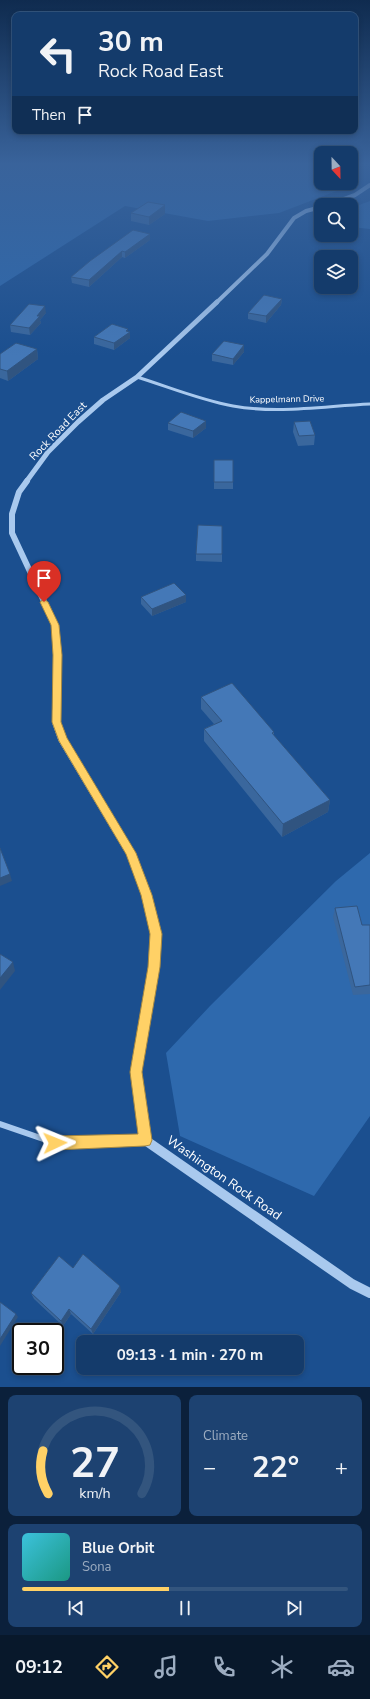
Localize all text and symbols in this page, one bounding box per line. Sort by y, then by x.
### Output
text: 30 m [98,23,164,61]
icon: left [32,28,84,80]
text: Rock Road East [98,59,223,83]
icon: arrive [74,104,96,126]
text: Then [32,105,66,125]
north arrow [314,146,358,190]
map controls [314,146,358,294]
button: search [314,198,358,242]
button: layers [314,250,358,294]
street label: Kappelmann Drive [250,392,325,406]
street label: Rock Road East [26,398,90,464]
pin [27,561,61,602]
icon: arrive [33,567,55,589]
position arrow [34,1122,76,1164]
street label: Washington Rock Road [163,1131,285,1225]
speed limit sign: 30 [12,1323,64,1375]
text: 09:13 · 1 min · 270 m [117,1345,263,1365]
text: Climate [203,1427,248,1445]
text: 27 [70,1434,119,1491]
text: 22° [252,1447,299,1488]
text: − [203,1453,216,1483]
text: + [335,1453,348,1483]
text: km/h [79,1483,110,1502]
text: Blue Orbit [82,1538,154,1558]
text: Sona [82,1558,112,1576]
icon: previous [65,1597,87,1619]
icon: pause [174,1597,196,1619]
icon: next [283,1597,305,1619]
icon: directions [93,1653,121,1681]
icon: music [152,1653,180,1681]
icon: phone [210,1653,238,1681]
icon: climate [268,1653,296,1681]
icon: car [327,1653,355,1681]
text: 09:12 [15,1655,63,1679]

